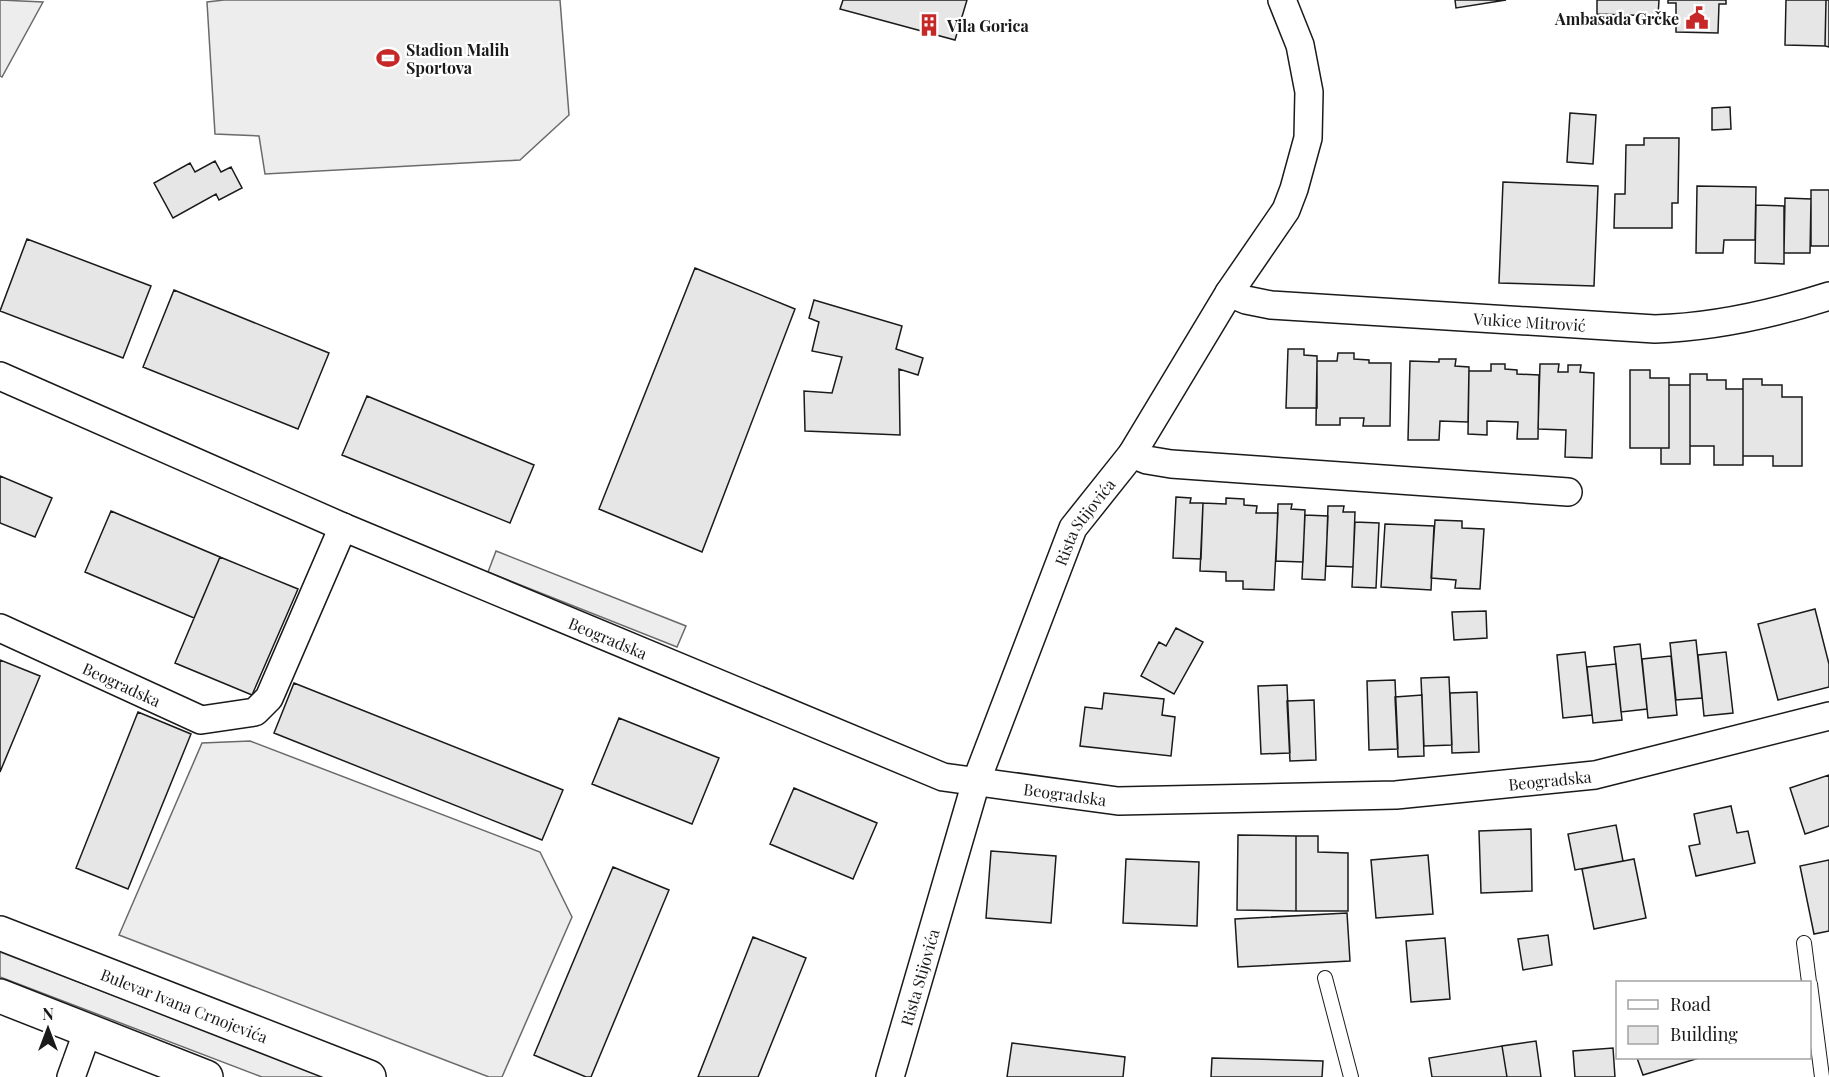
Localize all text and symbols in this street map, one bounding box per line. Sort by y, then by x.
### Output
public building icon: Ambasada Grčke [1684,5,1710,31]
place label: Ambasada Grčke [1554,8,1679,29]
building icon: Vila Gorica [916,12,942,38]
place label: Vila Gorica [946,15,1029,36]
place label: Stadion Malih Sportova [406,39,510,78]
sports icon: Stadion Malih Sportova [375,45,401,71]
street label: Vukice Mitrović [1472,307,1587,335]
street label: Rista Stijovića [1049,474,1119,568]
street label: Beogradska [566,612,651,663]
street label: Beogradska [80,657,164,711]
street label: Beogradska [1507,765,1592,794]
street label: Beogradska [1022,778,1108,810]
street label: Rista Stijovića [895,926,943,1028]
street label: Bulevar Ivana Crnojevića [98,963,271,1047]
legend [1616,981,1811,1059]
text: Road [1670,992,1711,1016]
north arrow [18,999,78,1059]
text: N [42,1003,54,1024]
text: Building [1670,1022,1738,1046]

